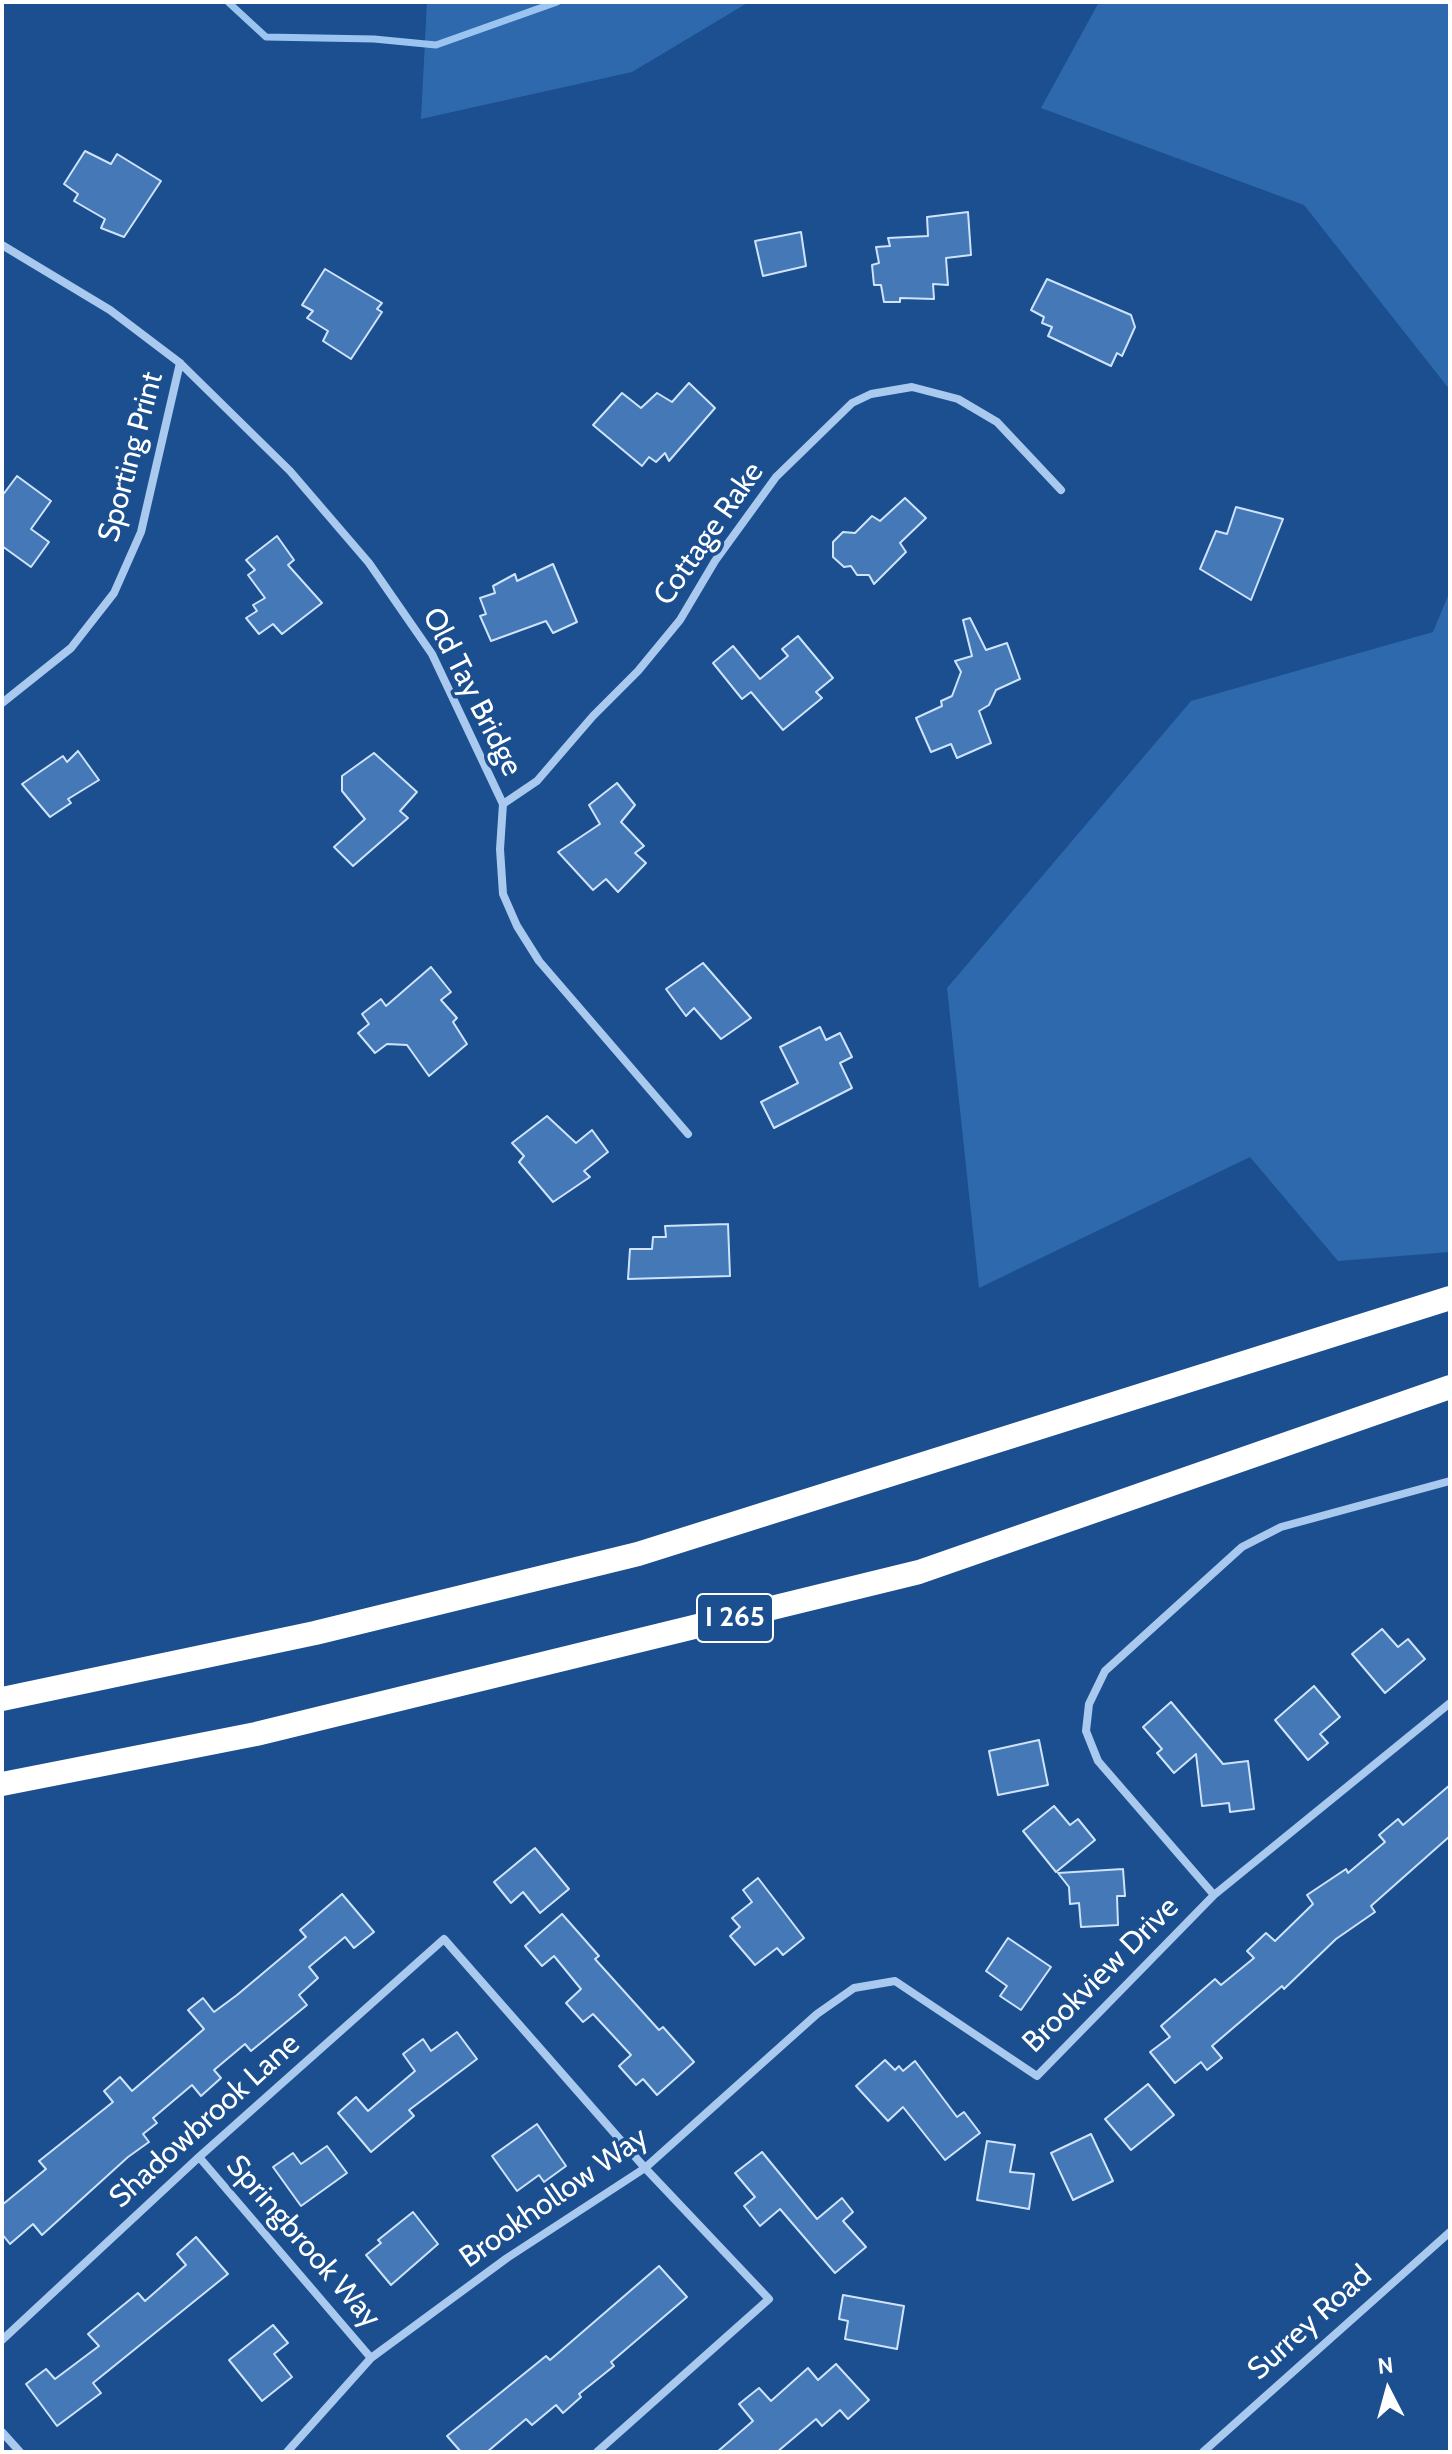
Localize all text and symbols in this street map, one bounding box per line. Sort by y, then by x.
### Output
street label: Sporting Print [91,368,171,546]
street label: Cottage Rake [647,455,771,613]
street label: Old Tay Bridge [414,602,530,782]
road number: I 265 [697,1594,773,1642]
street label: Brookview Drive [1016,1890,1186,2060]
street label: Shadowbrook Lane [103,2026,307,2216]
street label: Brookhollow Way [453,2120,655,2276]
street label: Springbrook Way [218,2148,388,2336]
street label: Surrey Road [1241,2258,1379,2388]
north arrow [1348,2350,1428,2430]
text: N [1376,2351,1395,2380]

